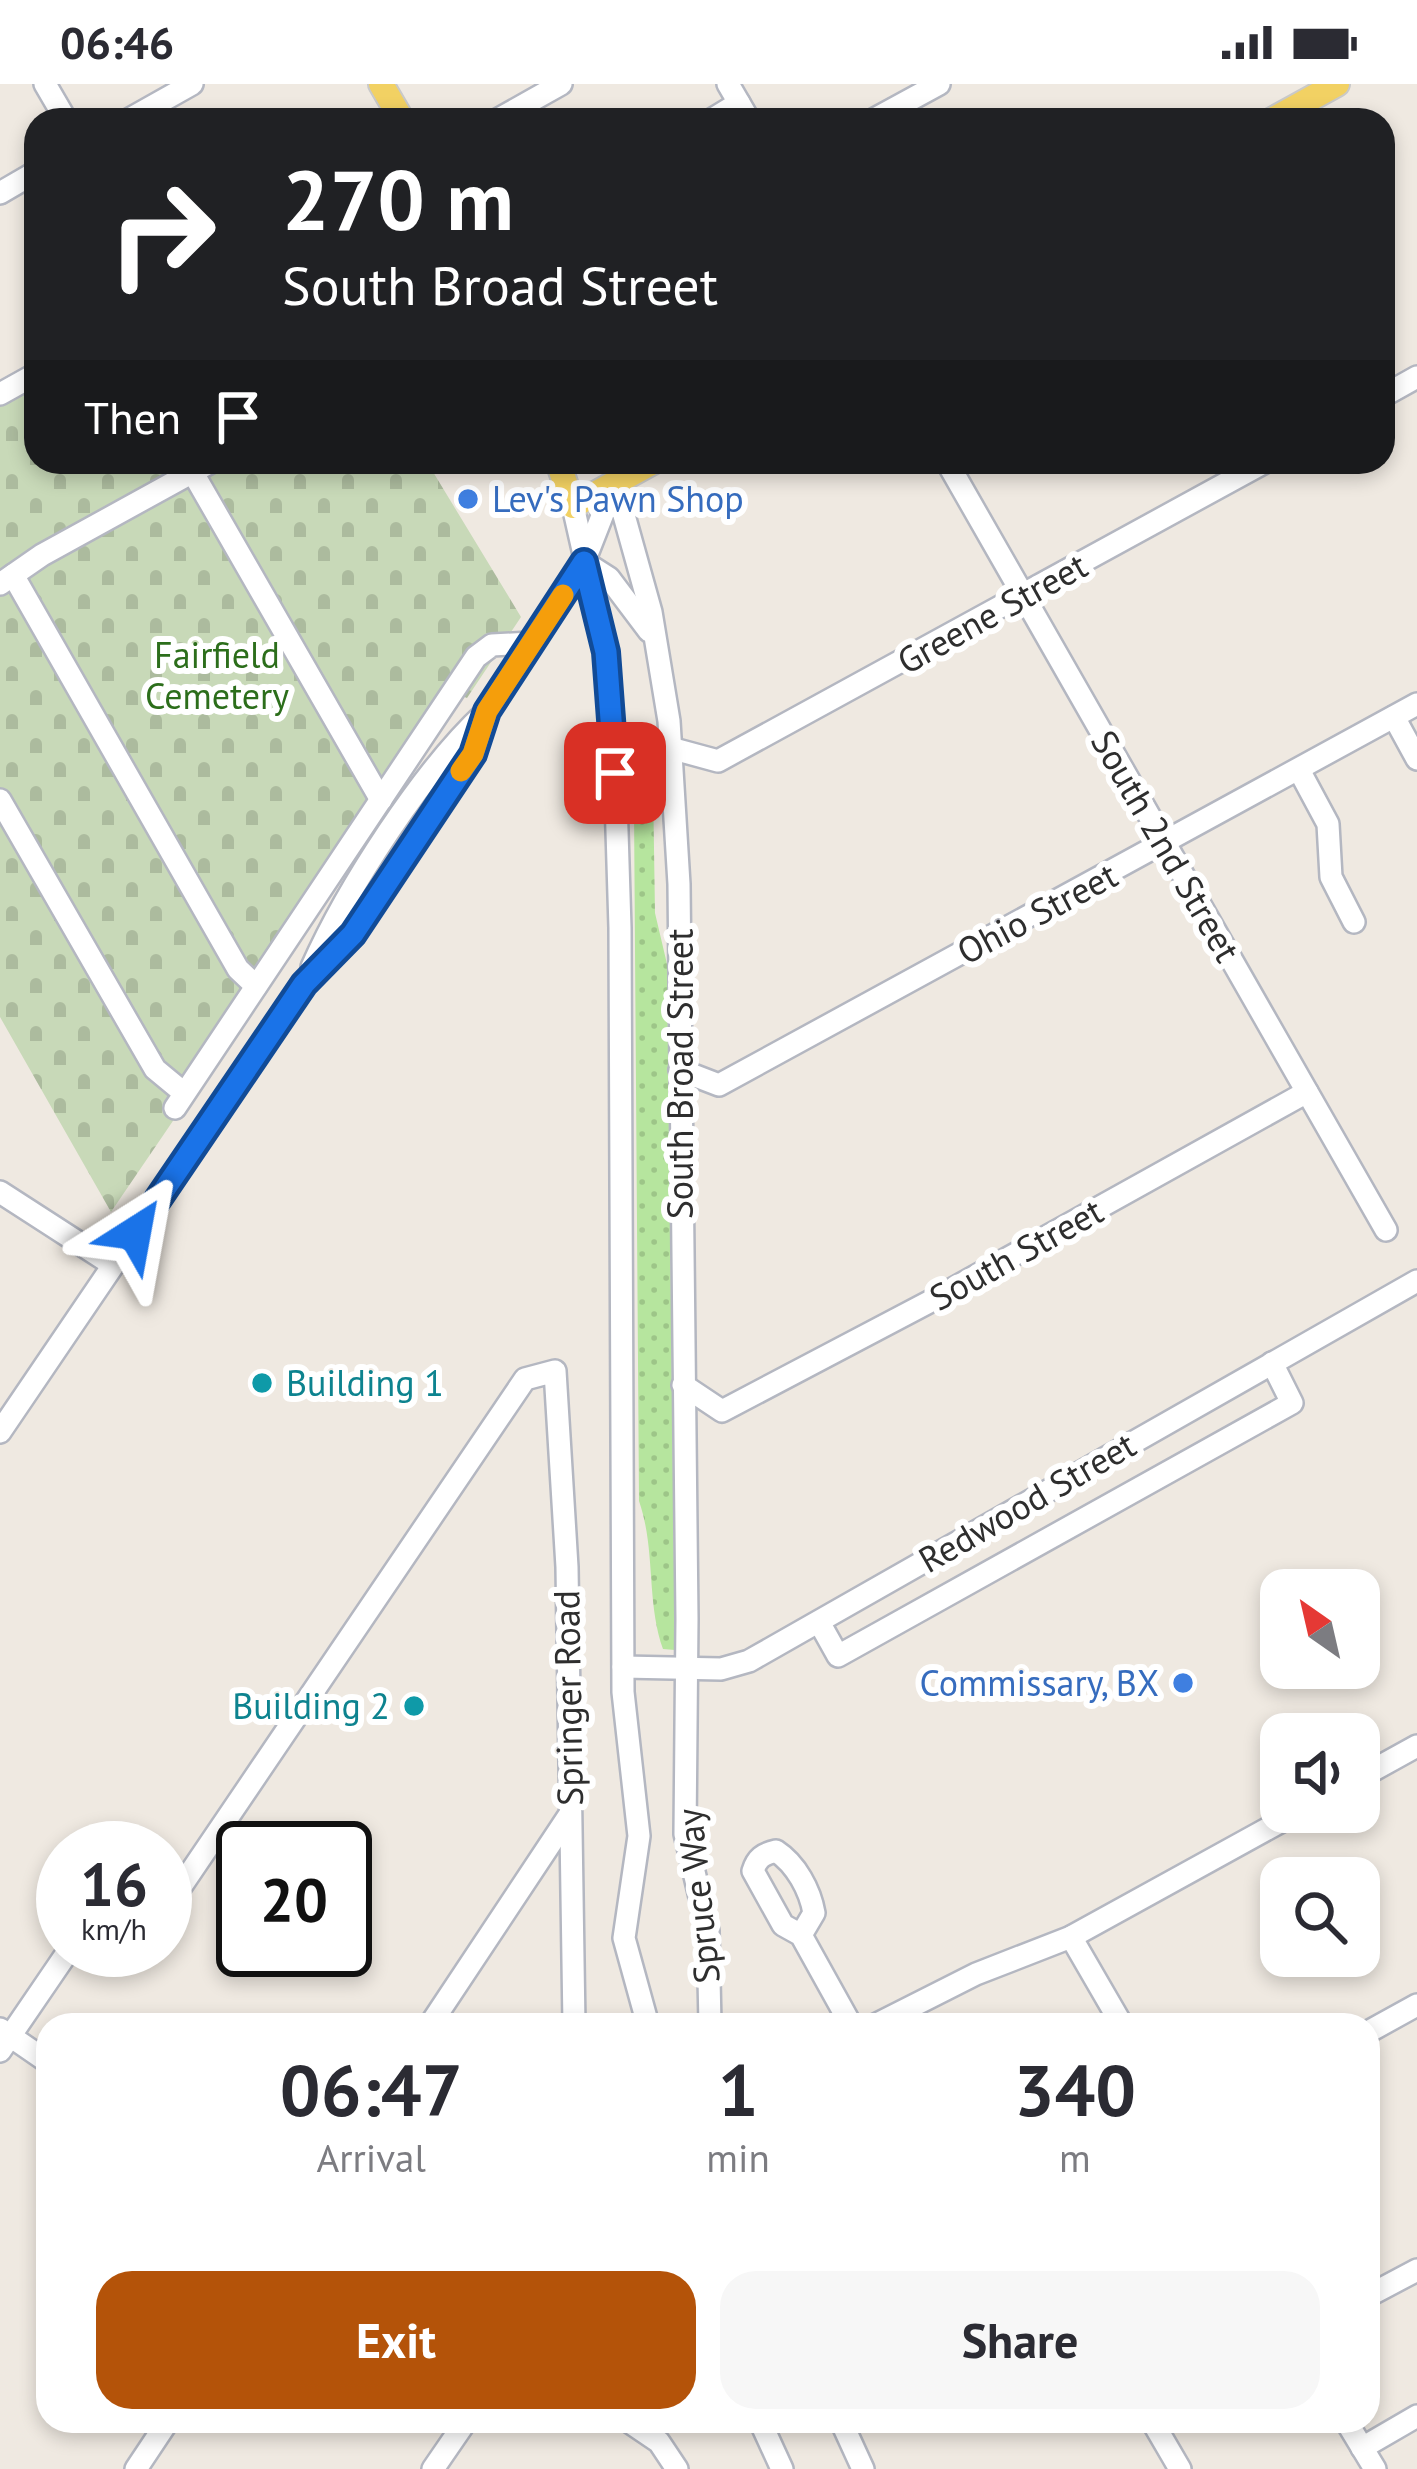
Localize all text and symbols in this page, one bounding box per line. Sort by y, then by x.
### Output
text: 06:46 [60,13,174,71]
text: 270 m [282,144,514,253]
icon: right [84,156,240,312]
text: South Broad Street [282,250,718,320]
icon: arrive [205,384,271,450]
text: Then [84,388,181,446]
place label: Lev's Pawn Shop [492,475,744,522]
marker: Lev's Pawn Shop [455,486,481,512]
street label: Greene Street [889,541,1095,684]
park label: Fairfield Cemetery [145,631,289,719]
pin [564,722,666,824]
street label: South 2nd Street [1081,722,1252,970]
icon: arrive [582,740,648,806]
street label: Ohio Street [949,851,1125,974]
street label: South Broad Street [656,929,703,1219]
position arrow [72,1170,198,1296]
street label: South Street [921,1187,1111,1320]
place label: Building 1 [286,1359,444,1406]
marker: Building 1 [249,1370,275,1396]
street label: Redwood Street [910,1420,1144,1583]
north arrow [1260,1569,1380,1689]
map controls [1260,1569,1380,1977]
street label: Springer Road [542,1590,593,1806]
place label: Commissary, BX [920,1659,1159,1706]
marker: Commissary, BX [1170,1670,1196,1696]
place label: Building 2 [232,1682,390,1729]
marker: Building 2 [401,1693,427,1719]
button: sound [1260,1713,1380,1833]
street label: Spruce Way [665,1806,730,1986]
speed limit sign: 20 [216,1821,372,1977]
text: 16 [80,1845,148,1923]
button: search [1260,1857,1380,1977]
text: km/h [81,1909,147,1948]
text: 06:47 [280,2043,463,2136]
text: 1 [718,2043,759,2136]
text: 340 [1014,2043,1136,2136]
text: Arrival [317,2132,426,2183]
text: min [706,2132,770,2183]
text: m [1059,2132,1091,2183]
button: Exit [96,2271,696,2409]
button: Share [720,2271,1320,2409]

